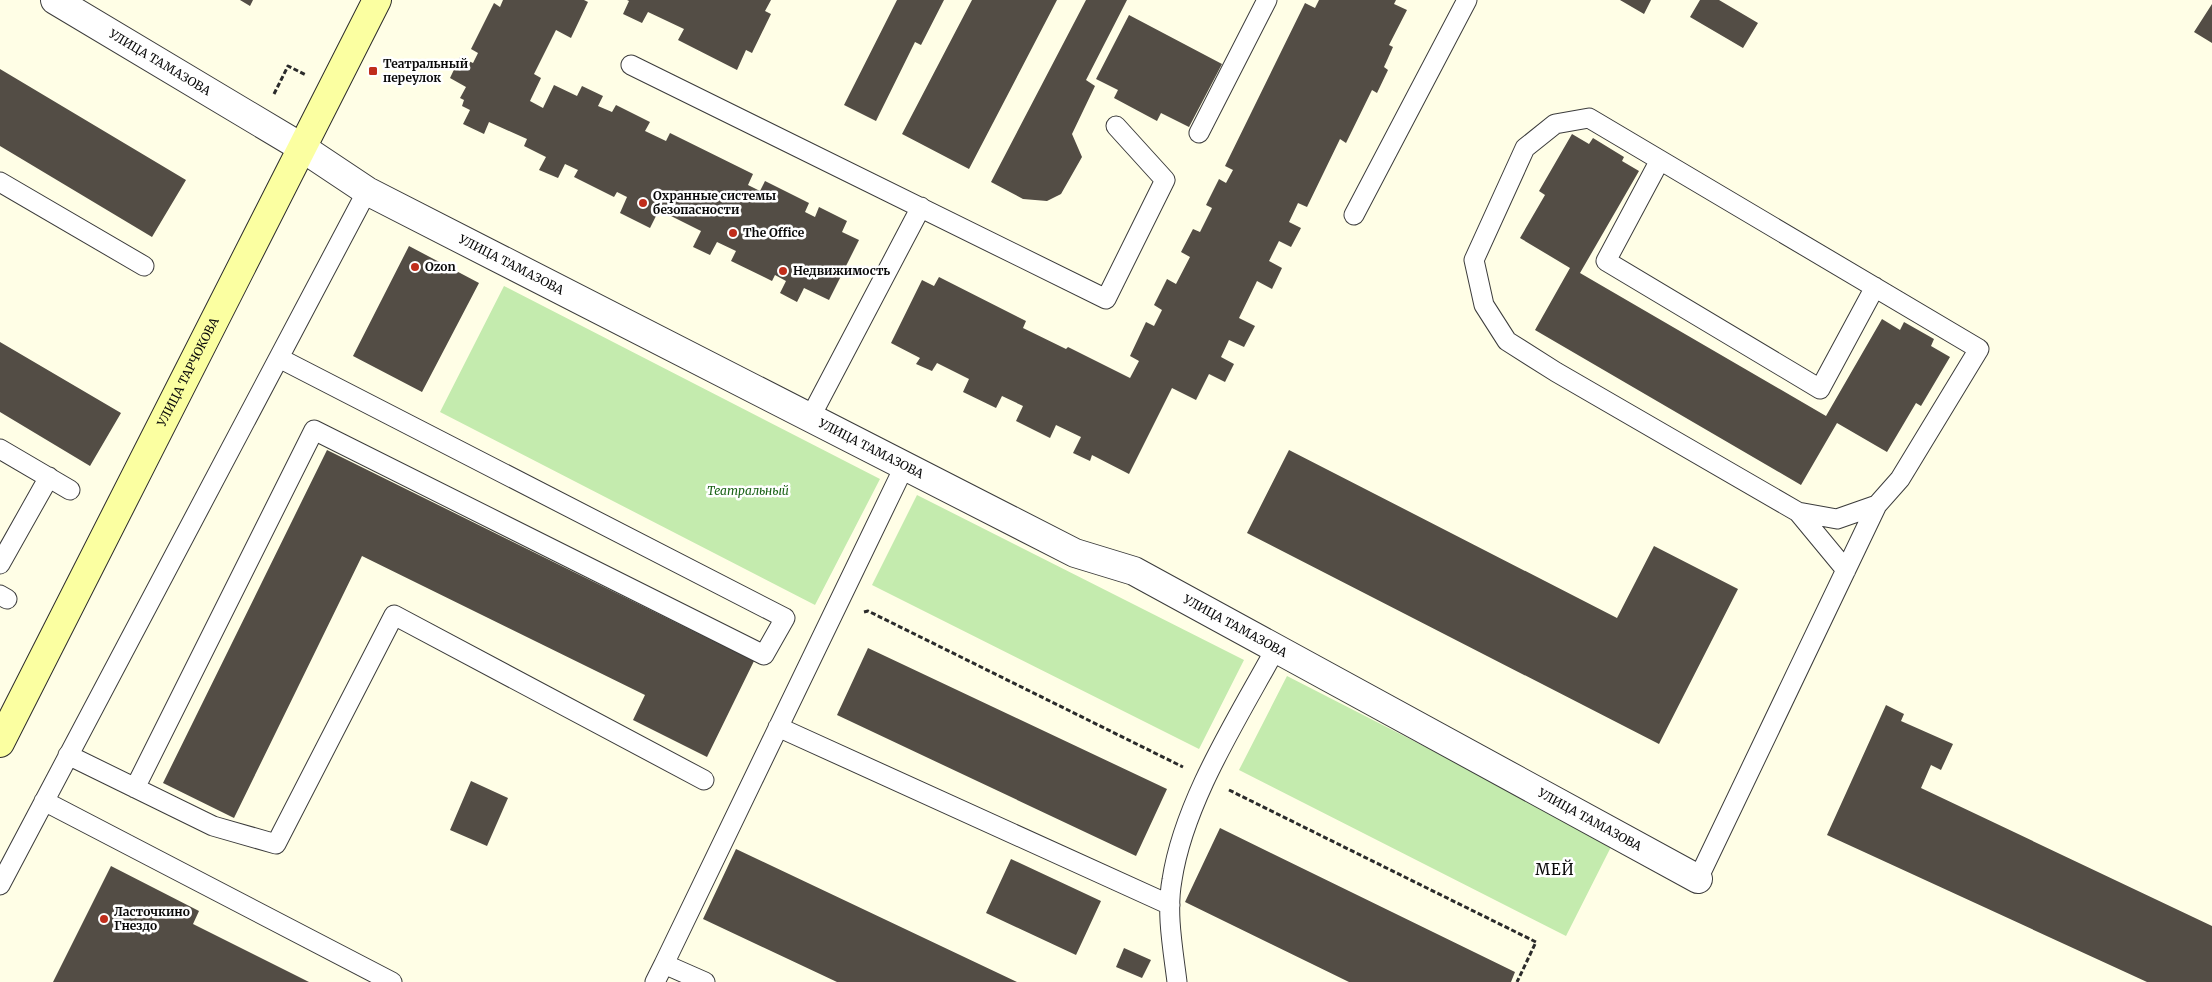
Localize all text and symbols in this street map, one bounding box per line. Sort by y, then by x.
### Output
street label: УЛИЦА ТАМАЗОВА [106,25,214,99]
place label: Театральный переулок [383,56,469,85]
marker: Театральный переулок [367,65,379,77]
place label: Охранные системы безопасности [653,188,776,217]
marker: Охранные системы безопасности [637,197,649,209]
place label: The Office [743,225,805,240]
marker: The Office [727,227,739,239]
street label: УЛИЦА ТАМАЗОВА [456,231,567,298]
place label: Ozon [425,259,456,274]
marker: Ozon [409,261,421,273]
place label: Недвижимость [793,263,890,278]
marker: Недвижимость [777,265,789,277]
street label: УЛИЦА ТАРЧОКОВА [153,314,222,430]
street label: УЛИЦА ТАМАЗОВА [815,415,927,482]
park label: Театральный [707,483,789,498]
street label: УЛИЦА ТАМАЗОВА [1180,591,1290,660]
street label: УЛИЦА ТАМАЗОВА [1535,785,1645,854]
district label: МЕЙ [1535,859,1575,879]
place label: Ласточкино Гнездо [114,904,190,933]
marker: Ласточкино Гнездо [98,913,110,925]

